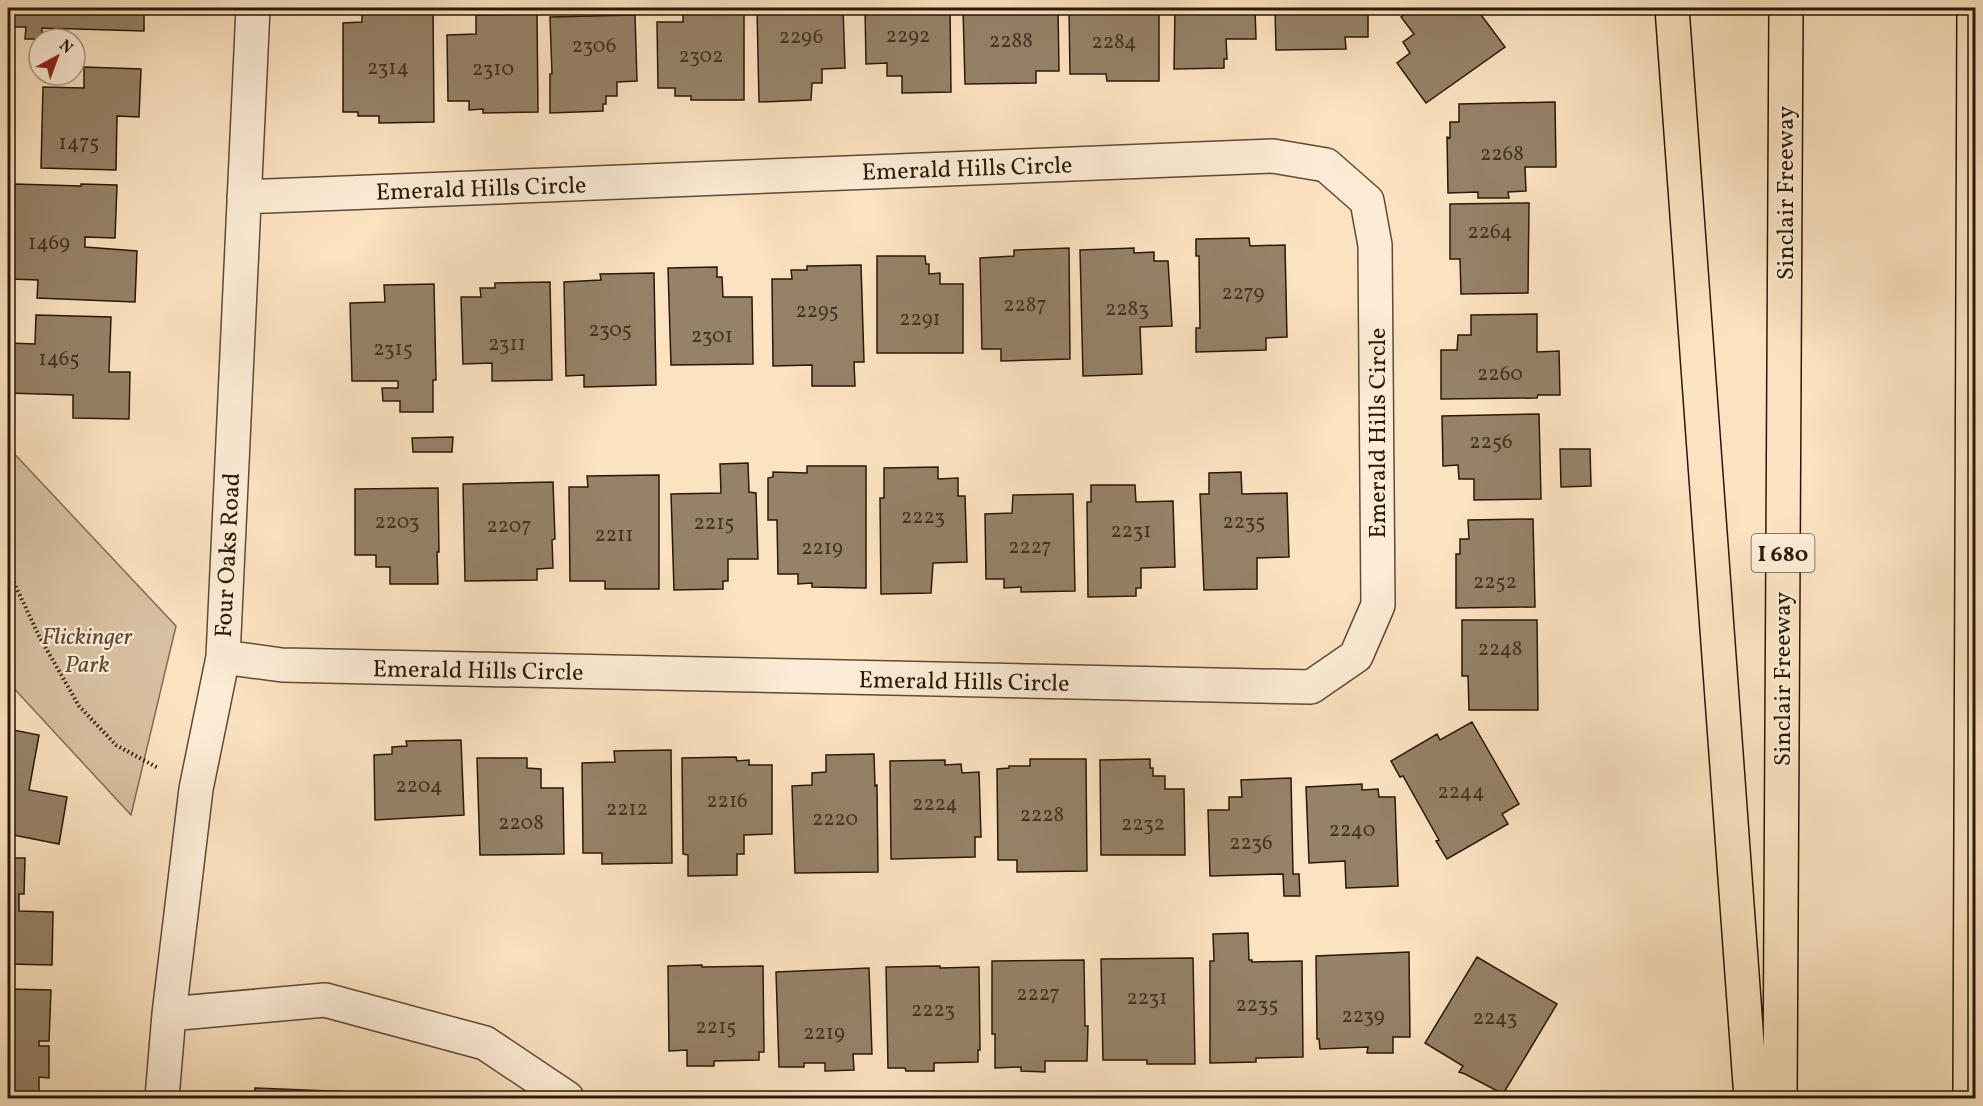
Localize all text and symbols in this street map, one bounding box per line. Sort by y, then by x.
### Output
house number: 2292 [886,22,930,51]
house number: 2296 [779,23,823,52]
north arrow [27,27,87,87]
house number: 2288 [989,27,1033,56]
house number: 2284 [1091,28,1137,57]
house number: 2306 [572,32,616,61]
text: N [54,35,77,60]
house number: 2302 [679,42,723,71]
house number: 2314 [367,54,409,83]
house number: 2310 [472,55,514,84]
street label: Sinclair Freeway [1770,106,1804,280]
house number: 1475 [59,129,99,158]
house number: 2268 [1480,140,1524,169]
street label: Emerald Hills Circle [861,149,1073,191]
street label: Emerald Hills Circle [375,169,587,211]
house number: 2264 [1467,218,1513,247]
house number: 1469 [28,229,70,258]
house number: 2279 [1222,279,1265,308]
house number: 2287 [1003,291,1047,320]
house number: 2283 [1105,295,1149,324]
house number: 2295 [795,297,839,326]
house number: 2291 [899,305,941,334]
house number: 2305 [588,316,632,345]
house number: 2301 [691,322,733,351]
street label: Emerald Hills Circle [1362,328,1396,538]
house number: 2311 [488,330,526,359]
house number: 2315 [373,335,413,364]
house number: 1465 [38,345,80,374]
house number: 2260 [1477,360,1523,389]
house number: 2256 [1469,428,1513,457]
street label: Four Oaks Road [208,472,250,639]
house number: 2223 [901,503,945,532]
house number: 2203 [374,508,420,537]
house number: 2235 [1223,508,1265,537]
house number: 2215 [694,509,734,538]
house number: 2207 [486,512,532,541]
house number: 2231 [1111,517,1151,546]
house number: 2211 [595,521,633,550]
house number: 2227 [1008,533,1052,562]
house number: 2219 [801,534,843,563]
road number: I 680 [1752,534,1814,572]
house number: 2252 [1473,568,1517,597]
street label: Sinclair Freeway [1767,592,1801,766]
park label: Flickinger Park [41,621,134,683]
house number: 2248 [1478,635,1522,664]
street label: Emerald Hills Circle [372,653,584,691]
street label: Emerald Hills Circle [858,664,1070,702]
house number: 2204 [396,772,442,801]
house number: 2244 [1438,778,1485,807]
house number: 2216 [706,787,748,816]
house number: 2224 [912,790,958,819]
house number: 2212 [606,795,648,824]
house number: 2228 [1020,801,1064,830]
house number: 2220 [812,805,858,834]
house number: 2208 [498,809,544,838]
house number: 2232 [1121,810,1165,839]
house number: 2240 [1329,816,1375,845]
house number: 2236 [1229,829,1273,858]
house number: 2227 [1016,980,1060,1009]
house number: 2231 [1127,984,1167,1013]
house number: 2235 [1236,991,1278,1020]
house number: 2223 [911,996,955,1025]
house number: 2239 [1341,1002,1385,1031]
house number: 2243 [1473,1004,1517,1033]
house number: 2215 [696,1013,736,1042]
house number: 2219 [803,1019,845,1048]

